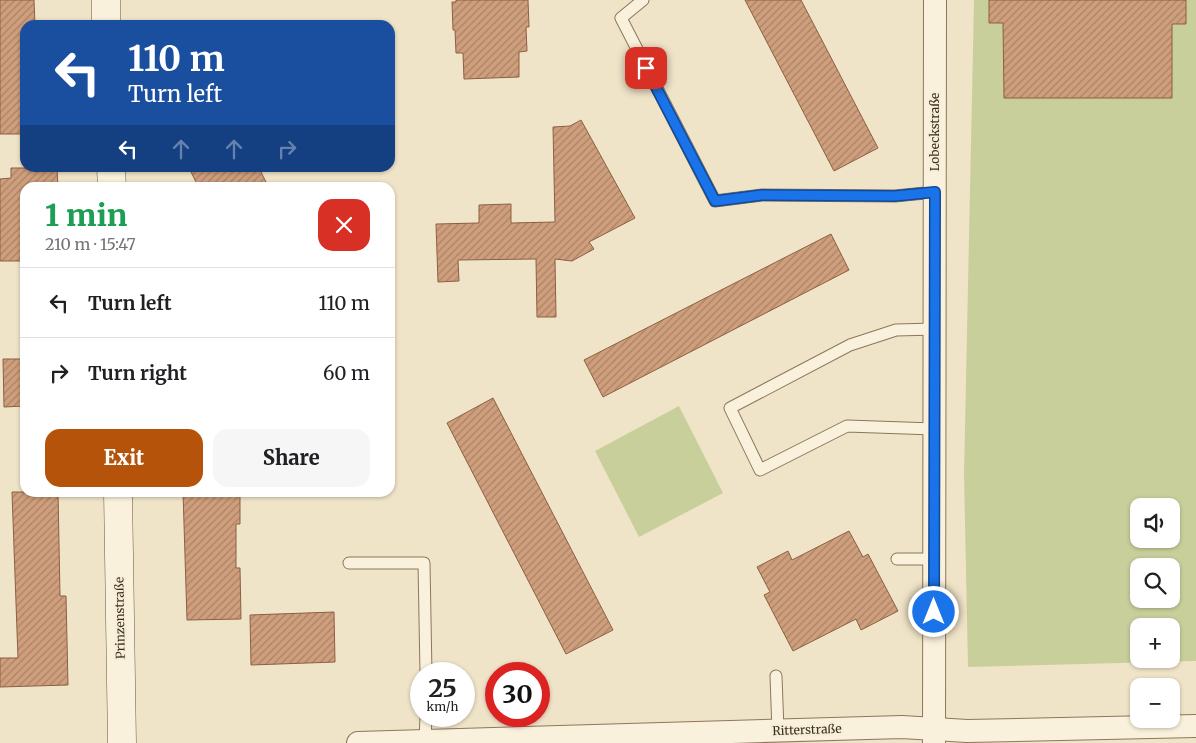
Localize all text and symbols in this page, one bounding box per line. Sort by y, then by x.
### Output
text: 110 m [128,37,225,81]
icon: left [45,40,110,105]
pin [625,47,667,89]
icon: arrive [632,54,660,82]
text: Turn left [128,80,222,108]
street label: Lobeckstraße [927,93,942,171]
icon: left [114,135,142,163]
icon: ahead [167,135,195,163]
icon: ahead [220,135,248,163]
icon: right [273,135,301,163]
text: 1 min [45,196,127,234]
button: close [318,199,370,251]
text: 210 m · 15:47 [45,234,136,254]
icon: left [45,289,73,317]
text: Turn left [88,291,172,315]
text: 110 m [319,291,370,315]
icon: right [45,359,73,387]
text: Turn right [88,361,187,385]
text: 60 m [323,361,370,385]
button: Exit [45,429,203,487]
button: Share [213,429,370,487]
map controls [1130,498,1180,728]
button: sound [1130,498,1180,548]
button: search [1130,558,1180,608]
street label: Prinzenstraße [111,577,128,659]
position arrow [907,585,959,637]
button: + [1130,618,1180,668]
speed limit sign: 30 [485,662,550,727]
text: 25 [428,672,457,704]
button: − [1130,678,1180,728]
text: km/h [427,699,458,714]
street label: Ritterstraße [772,721,842,738]

